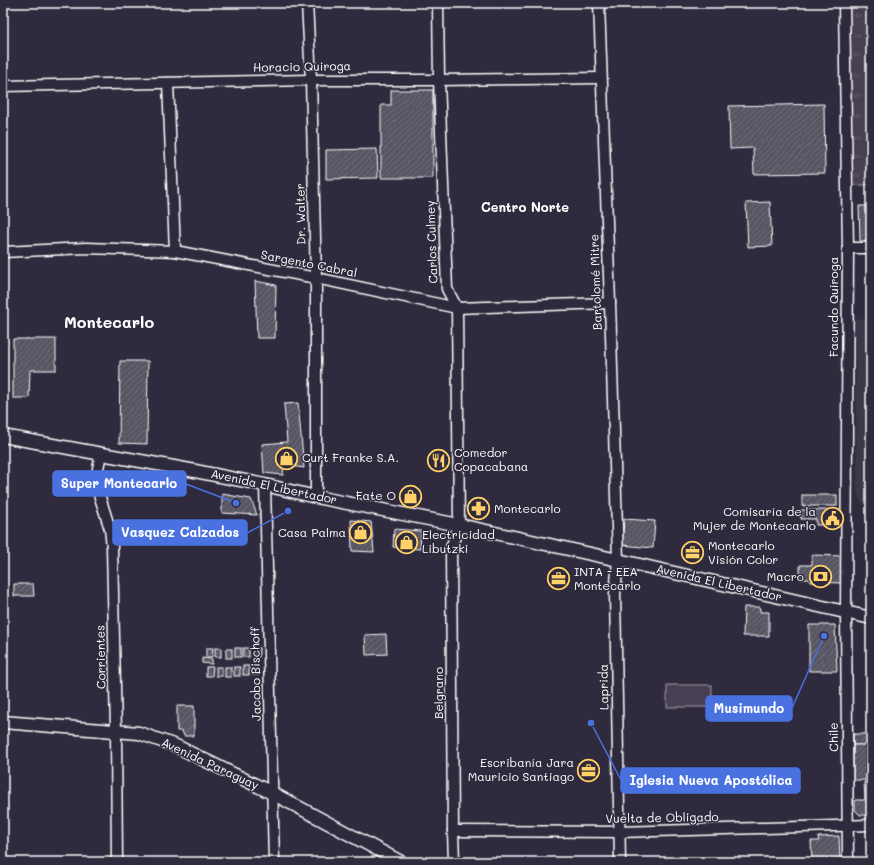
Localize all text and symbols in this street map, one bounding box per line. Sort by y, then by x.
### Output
street label: Horacio Quiroga [253,57,351,75]
street label: Dr. Walter [291,183,309,245]
district label: Centro Norte [481,198,569,215]
street label: Carlos Culmey [422,200,440,284]
street label: Bartolomé Mitre [585,234,605,330]
street label: Sargento Cabral [260,246,359,280]
street label: Facundo Quiroga [825,257,841,357]
district label: Montecarlo [64,311,154,332]
place label: Comedor Copacabana [454,444,528,474]
shop icon: Curt Franke S.A. [273,445,299,471]
restaurant icon: Comedor Copacabana [426,447,452,473]
place label: Curt Franke S.A. [302,449,399,465]
street label: Avenida El Libertador [210,465,339,507]
callout: Super Montecarlo [53,471,186,496]
text: Super Montecarlo [61,474,177,491]
shop icon: Fate O [398,483,424,509]
place label: Fate O [356,487,396,503]
pharmacy icon: Montecarlo [465,496,491,522]
place label: Montecarlo [494,500,561,516]
place label: Comisaría de la Mujer de Montecarlo [693,503,816,533]
public building icon: Comisaría de la Mujer de Montecarlo [819,506,845,532]
callout: Vasquez Calzados [113,520,247,545]
shop icon: Casa Palma [348,520,374,546]
text: Vasquez Calzados [121,523,239,540]
place label: Casa Palma [278,524,346,540]
place label: Electricidad Libutzki [422,526,495,556]
shop icon: Electricidad Libutzki [394,529,420,555]
place label: Montecarlo Visión Color [708,537,778,567]
office icon: Montecarlo Visión Color [680,540,706,566]
street label: Avenida El Libertador [655,560,784,604]
place label: INTA - EEA Montecarlo [574,563,641,593]
bank icon: Macro [807,564,833,590]
office icon: INTA - EEA Montecarlo [545,566,571,592]
place label: Macro [767,568,804,584]
street label: Corrientes [91,625,109,689]
street label: Jacobo Bischoff [246,627,264,721]
street label: Laprida [595,664,611,710]
street label: Belgrano [430,667,446,719]
callout: Musimundo [706,696,792,721]
text: Musimundo [714,699,784,716]
street label: Chile [825,722,841,752]
street label: Avenida Paraguay [159,734,262,793]
place label: Escribanía Jara Mauricio Santiago [468,754,574,784]
office icon: Escribanía Jara Mauricio Santiago [576,757,602,783]
callout: Iglesia Nueva Apostólica [621,768,800,793]
text: Iglesia Nueva Apostólica [629,771,793,788]
street label: Vuelta de Obligado [605,808,719,826]

